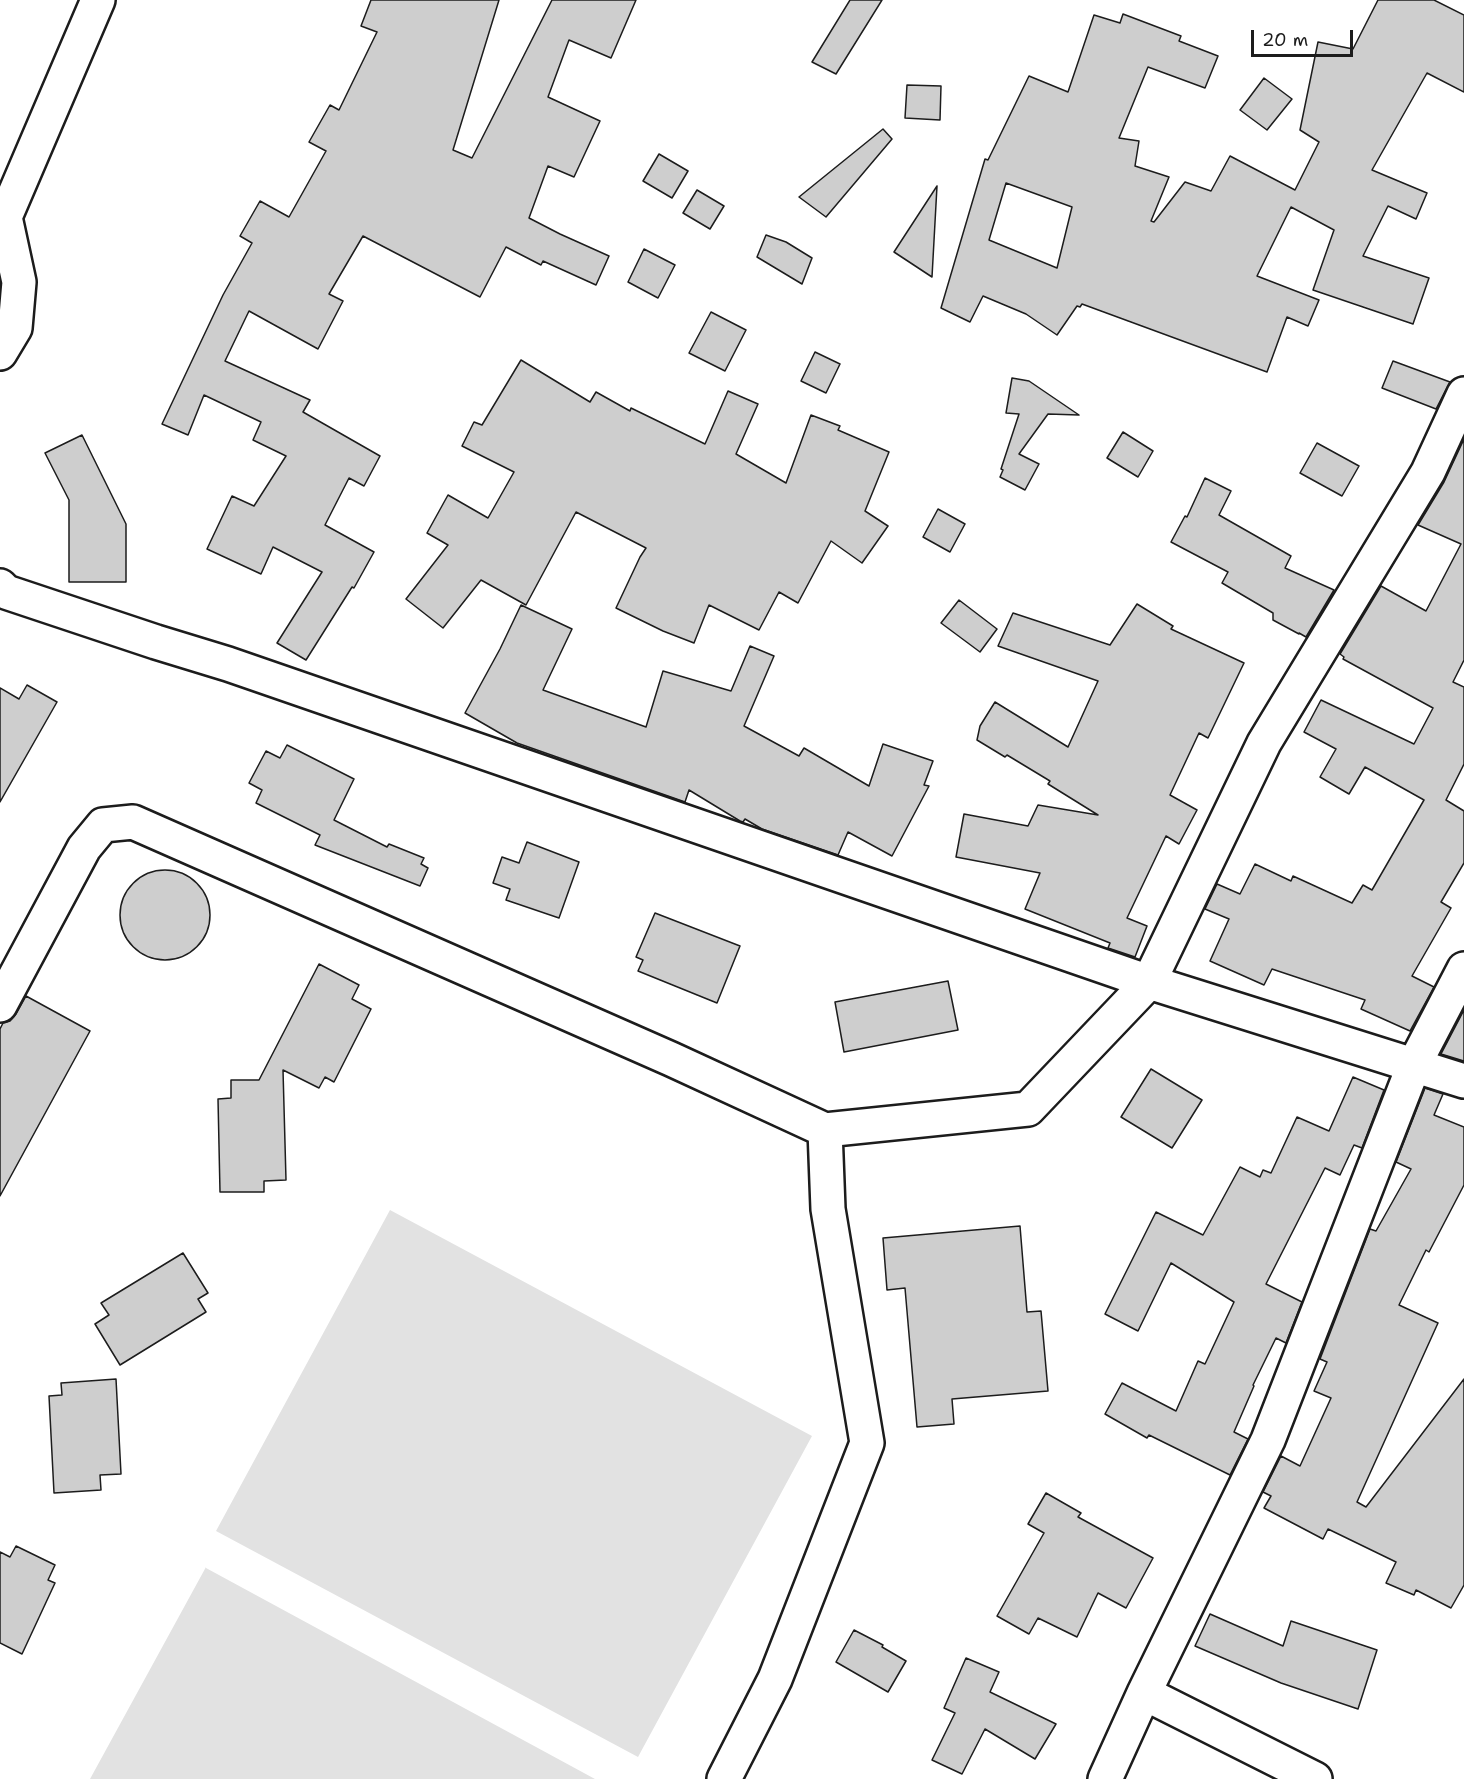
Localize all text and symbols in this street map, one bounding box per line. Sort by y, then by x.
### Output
scale bar [1254,18,1356,56]
text: 20 m [1262,28,1308,52]

